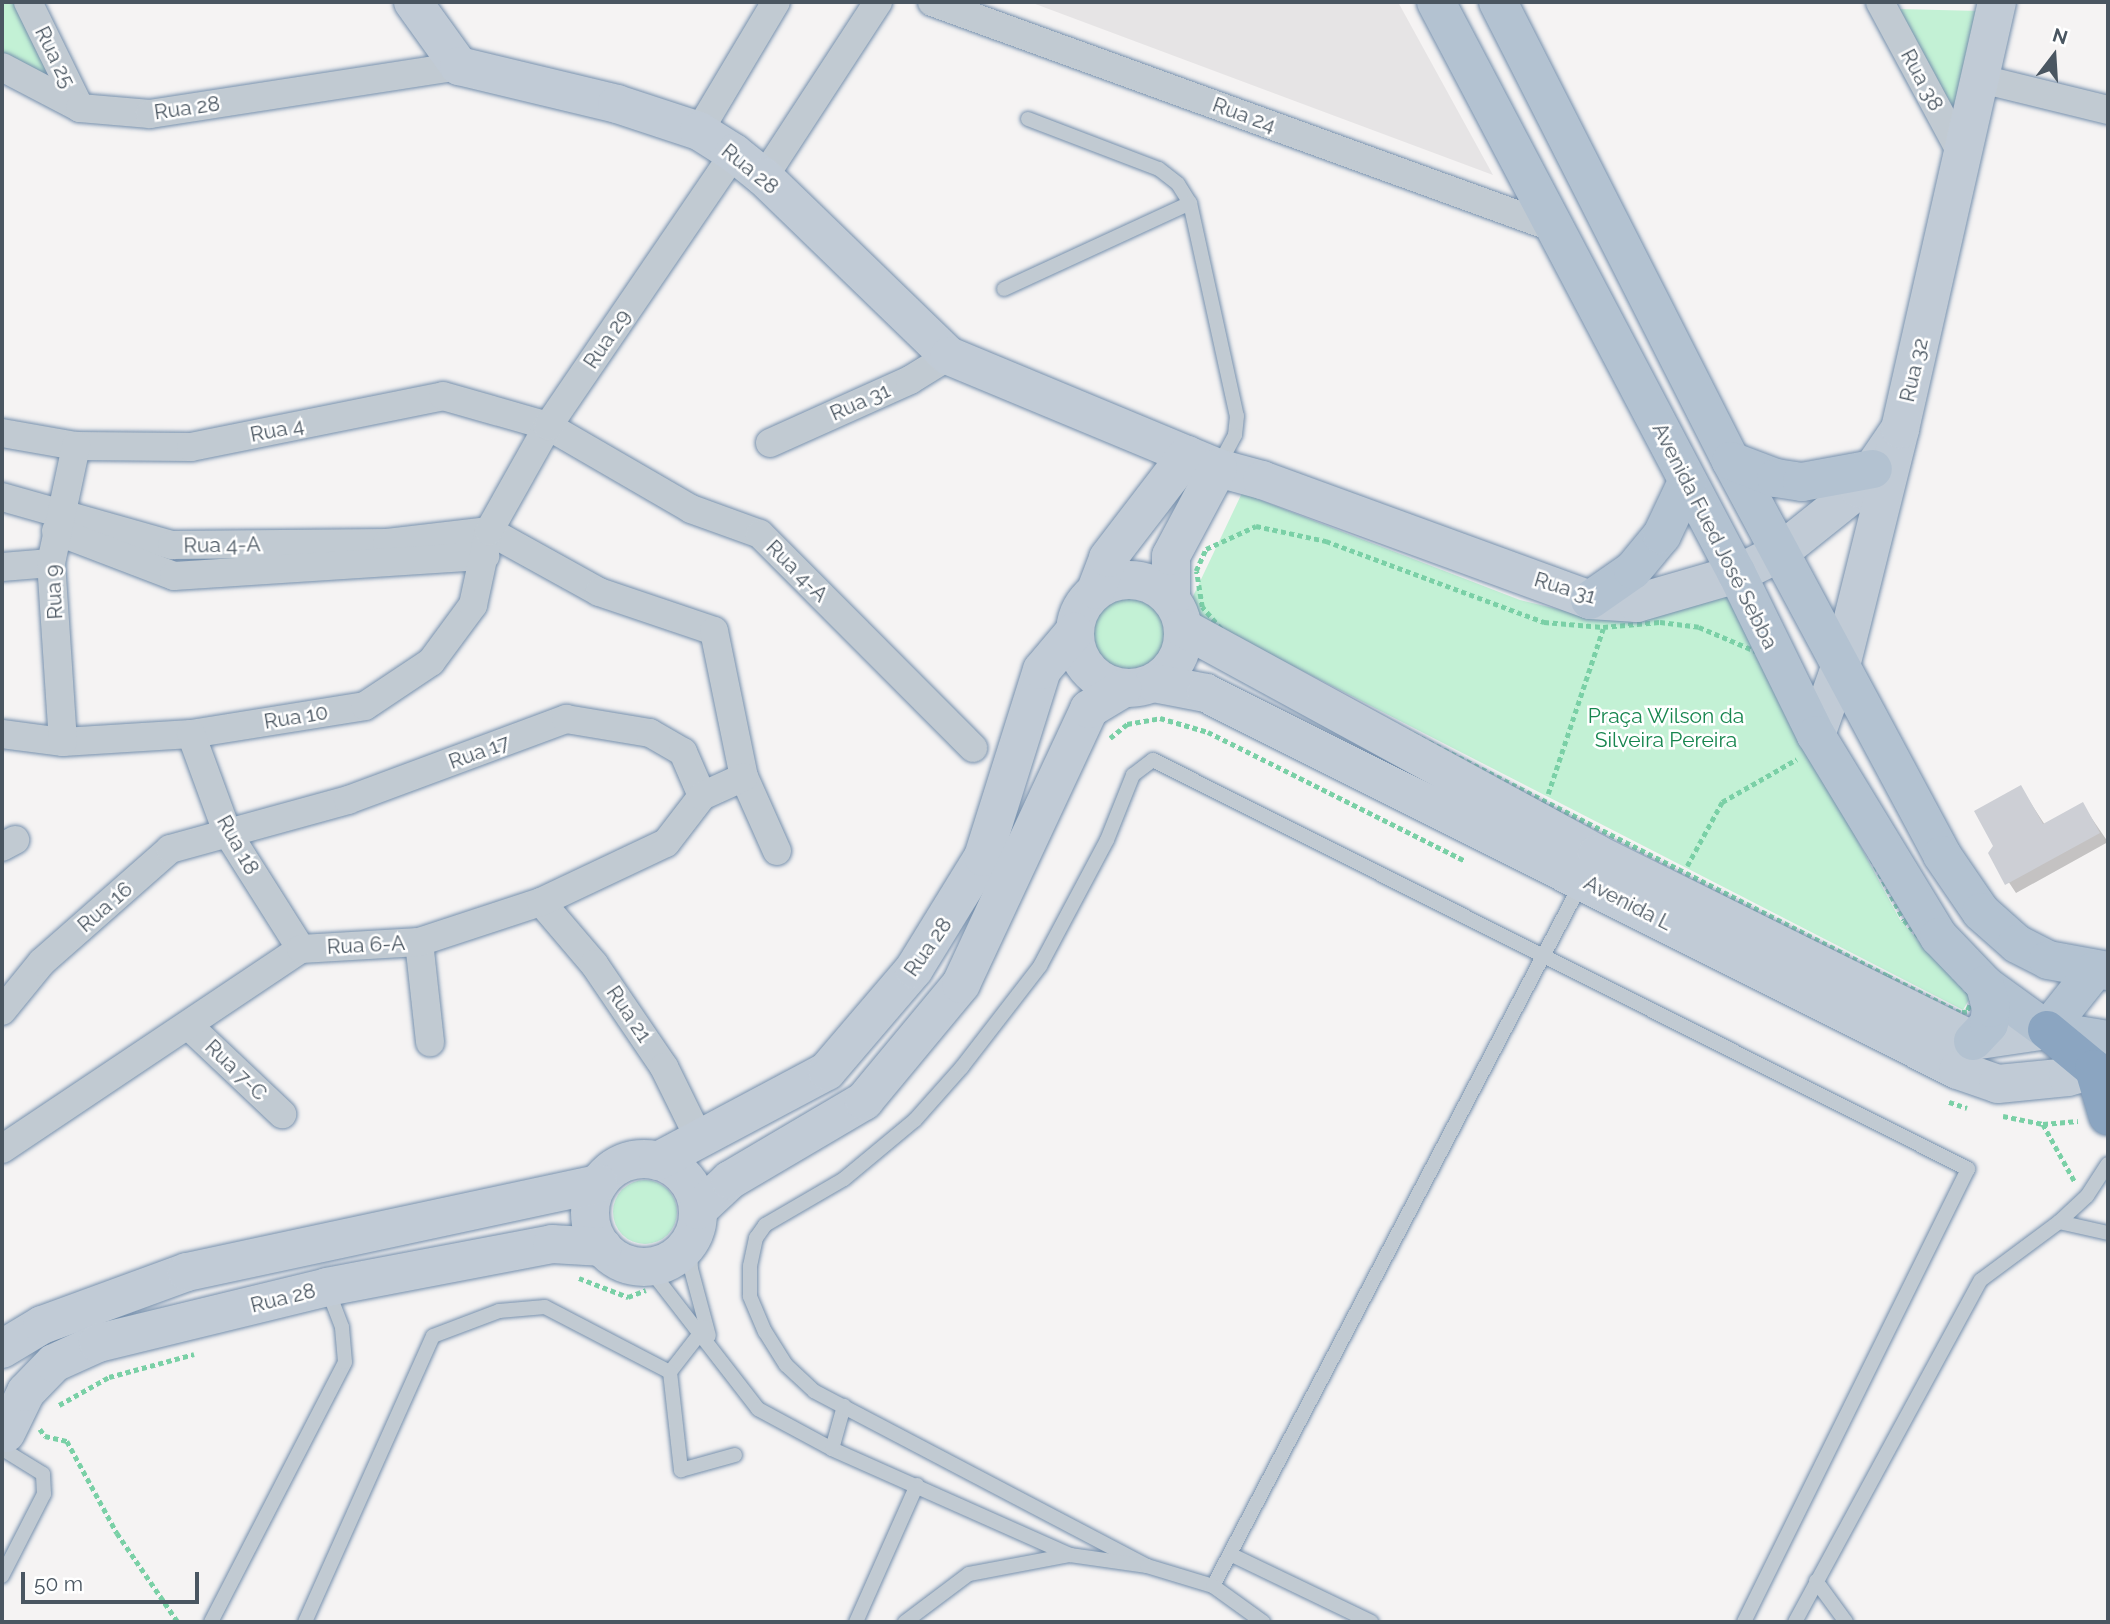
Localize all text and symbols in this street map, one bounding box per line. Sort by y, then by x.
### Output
north arrow [2019,21,2089,91]
street label: Rua 25 [29,22,81,92]
text: N [2050,23,2070,49]
street label: Rua 38 [1895,45,1949,115]
street label: Rua 28 [152,91,222,125]
street label: Rua 24 [1209,92,1279,138]
street label: Rua 28 [716,138,784,200]
street label: Rua 29 [578,305,636,373]
street label: Rua 32 [1894,336,1934,404]
street label: Rua 31 [826,378,894,426]
street label: Rua 4 [248,412,306,448]
street label: Avenida Fued José Sebba [1647,419,1783,653]
street label: Rua 4-A [183,532,261,558]
street label: Rua 4-A [761,535,833,607]
street label: Rua 9 [40,564,68,620]
street label: Rua 31 [1531,567,1599,609]
street label: Rua 10 [262,699,330,735]
park label: Praça Wilson da Silveira Pereira [1587,703,1745,753]
street label: Rua 17 [445,729,513,775]
street label: Rua 18 [211,811,265,879]
street label: Avenida L [1580,870,1676,936]
street label: Rua 16 [72,876,138,938]
street label: Rua 28 [899,913,957,981]
street label: Rua 6-A [326,930,406,960]
street label: Rua 21 [601,981,657,1047]
street label: Rua 7-C [200,1034,272,1106]
street label: Rua 28 [248,1278,318,1318]
scale bar [24,1558,203,1602]
text: 50 m [34,1571,83,1596]

